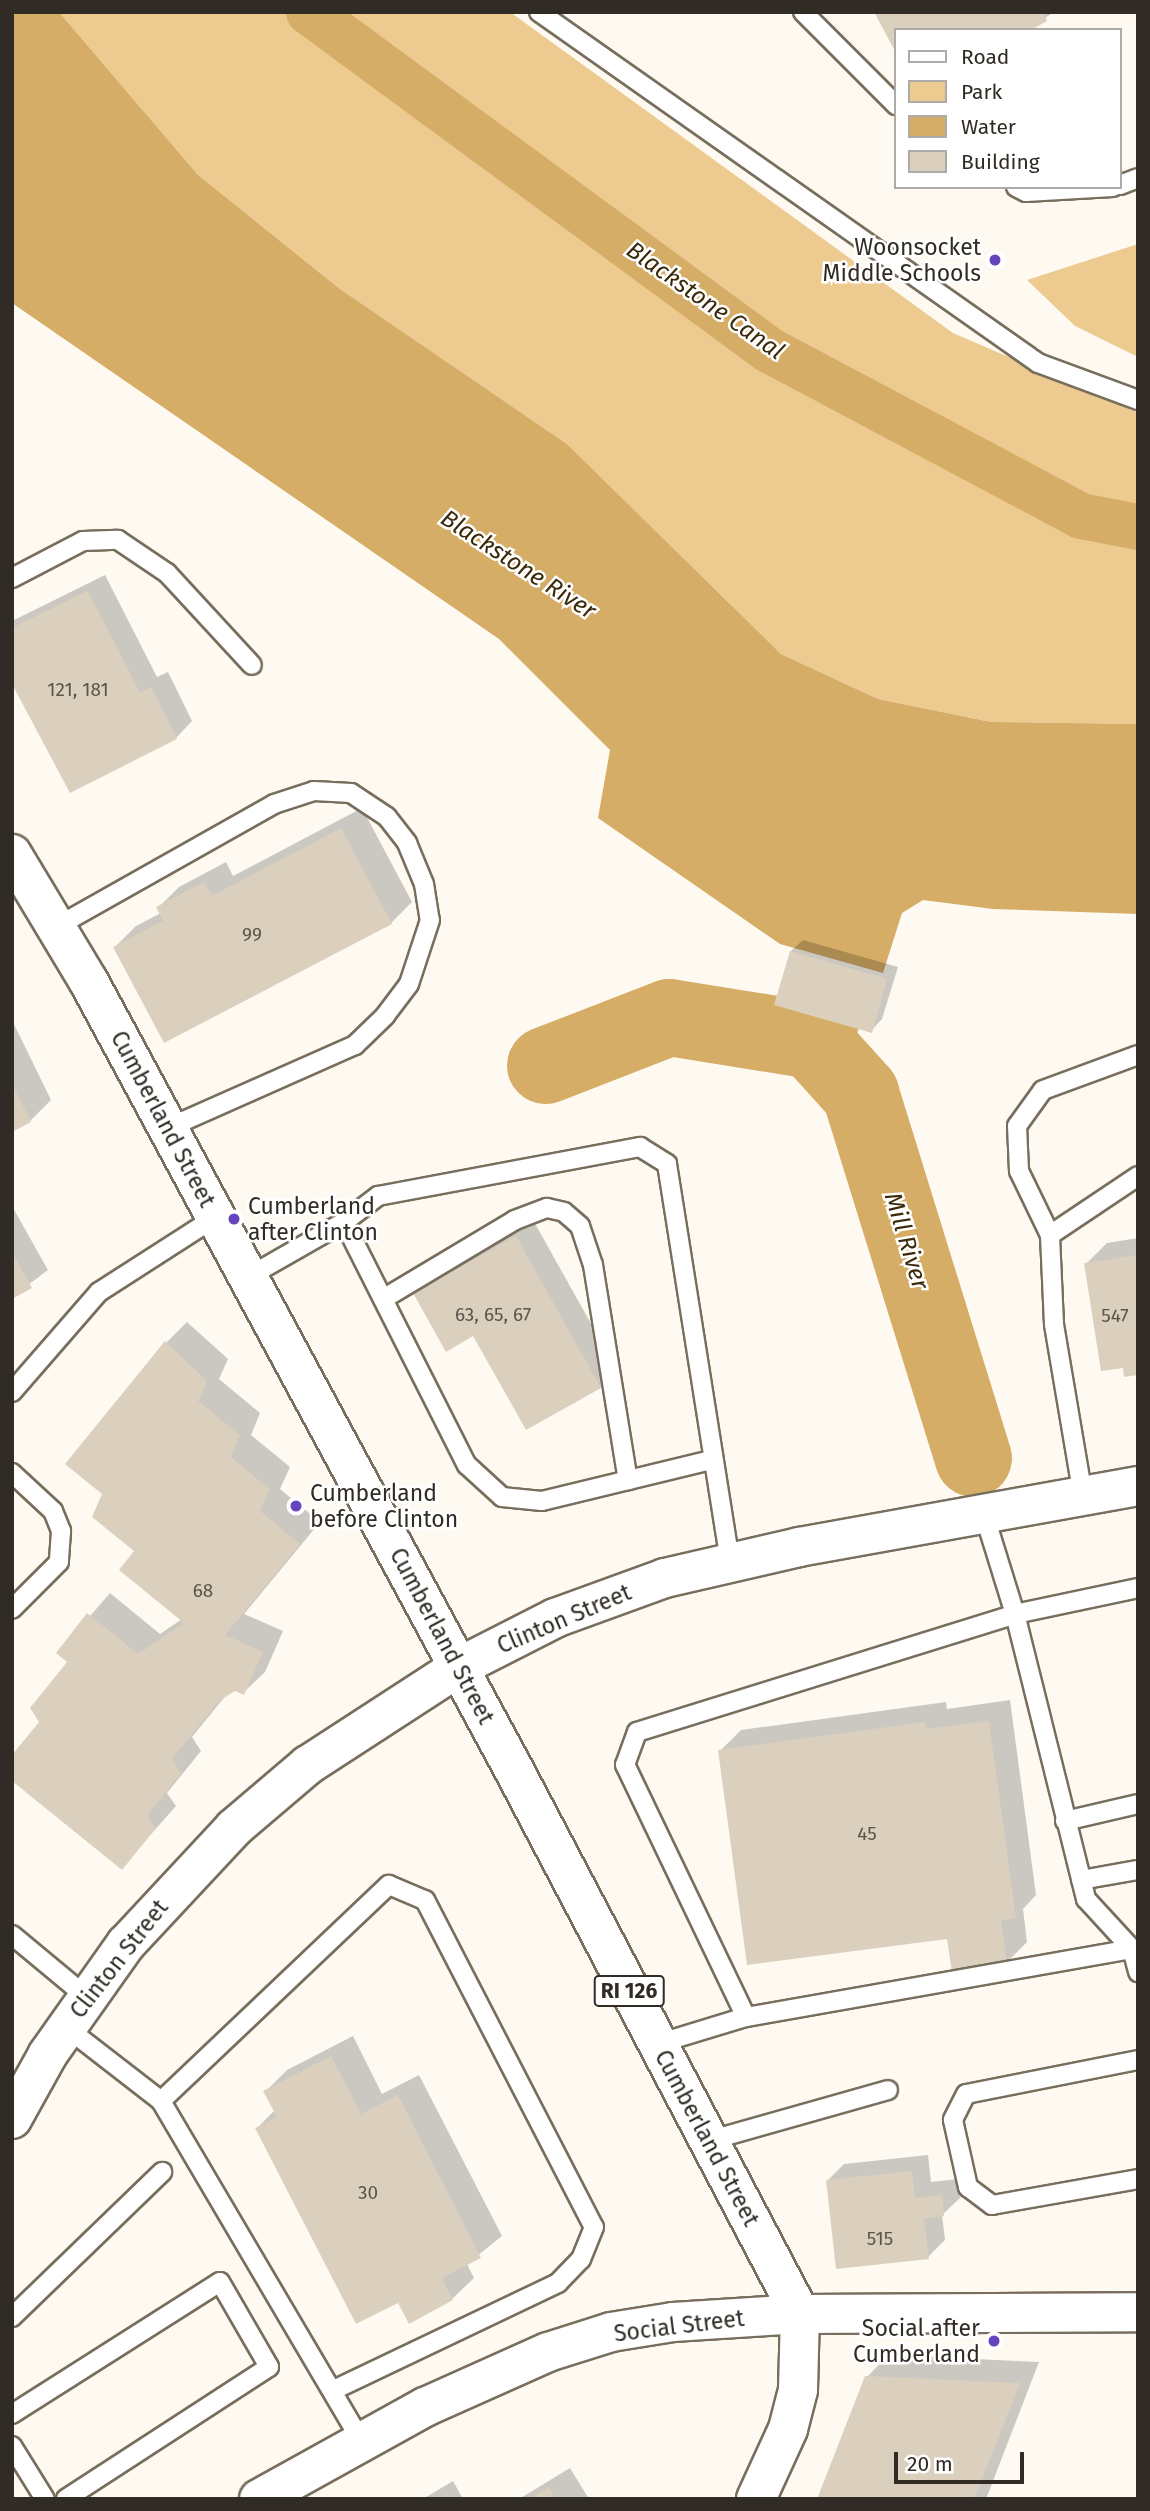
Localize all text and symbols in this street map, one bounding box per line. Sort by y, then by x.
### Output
legend [894,28,1122,189]
text: Road [961,44,1009,70]
text: Park [961,79,1002,105]
text: Water [961,114,1016,140]
text: Building [961,149,1040,175]
place label: Woonsocket Middle Schools [823,233,981,287]
water label: Blackstone Canal [621,236,789,366]
marker: Woonsocket Middle Schools [987,252,1003,268]
water label: Blackstone River [435,504,601,626]
house number: 121, 181 [47,679,109,701]
house number: 99 [242,924,262,946]
street label: Cumberland Street [105,1026,221,1212]
water label: Mill River [878,1189,934,1293]
place label: Cumberland after Clinton [248,1192,378,1246]
marker: Cumberland after Clinton [226,1211,242,1227]
house number: 63, 65, 67 [455,1304,531,1326]
house number: 547 [1101,1305,1129,1327]
place label: Cumberland before Clinton [310,1479,458,1533]
marker: Cumberland before Clinton [288,1498,304,1514]
street label: Cumberland Street [384,1543,500,1729]
street label: Clinton Street [493,1578,635,1660]
house number: 68 [193,1580,213,1602]
house number: 45 [857,1823,877,1845]
street label: Clinton Street [64,1894,174,2024]
road number: RI 126 [592,1974,666,2008]
street label: Cumberland Street [649,2045,765,2231]
house number: 30 [358,2182,378,2204]
house number: 515 [867,2228,893,2250]
street label: Social Street [612,2304,746,2348]
place label: Social after Cumberland [853,2314,980,2368]
marker: Social after Cumberland [986,2333,1002,2349]
scale bar [898,2438,1028,2482]
text: 20 m [907,2451,953,2477]

